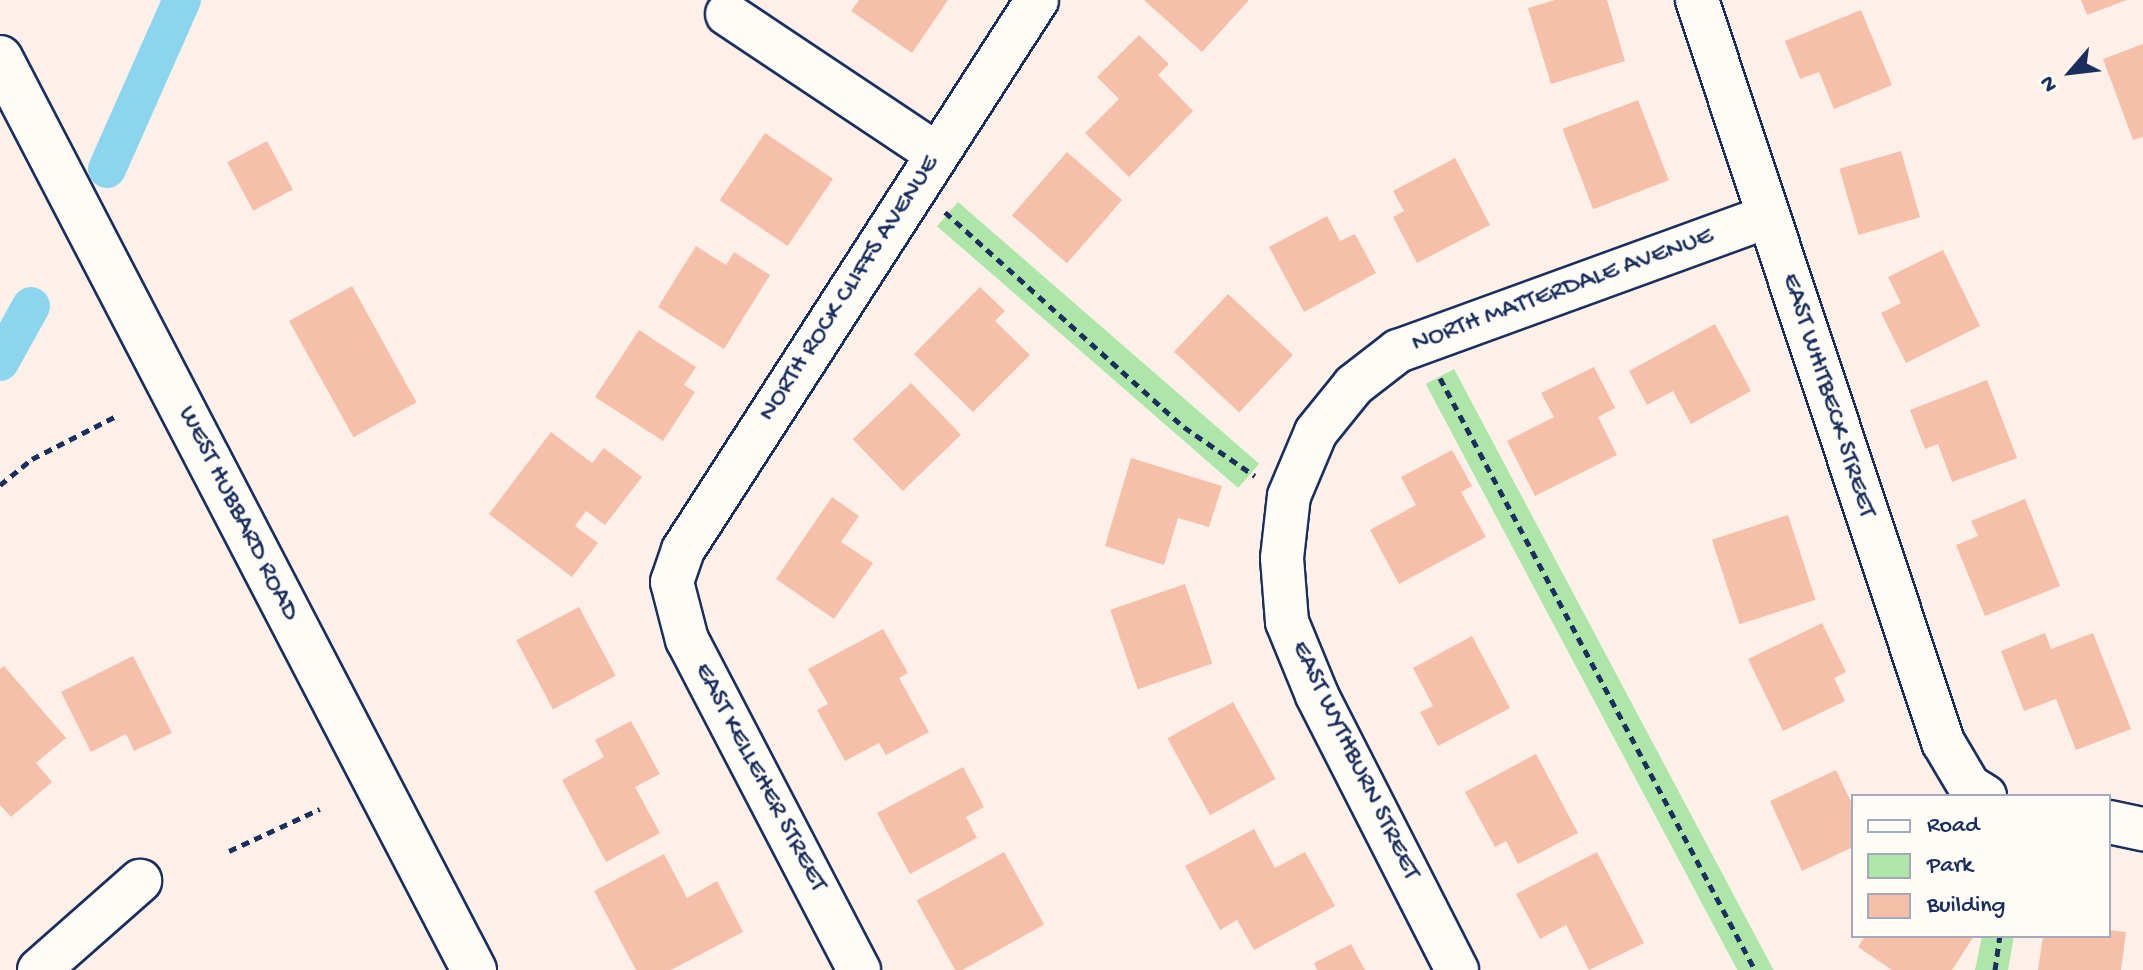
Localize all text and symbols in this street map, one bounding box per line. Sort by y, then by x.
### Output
north arrow [2031,32,2111,112]
text: N [2035,71,2065,96]
street label: NORTH ROCK CLIFFS AVENUE [753,151,947,427]
street label: NORTH MATTERDALE AVENUE [1408,222,1718,360]
street label: EAST WHITBECK STREET [1773,270,1881,522]
street label: WEST HUBBARD ROAD [169,402,305,626]
street label: EAST WYTHBURN STREET [1283,636,1425,886]
street label: EAST KELLEHER STREET [686,658,832,898]
legend [1851,794,2111,938]
text: Road [1927,812,1979,841]
text: Park [1927,852,1973,881]
text: Building [1927,892,2005,921]

